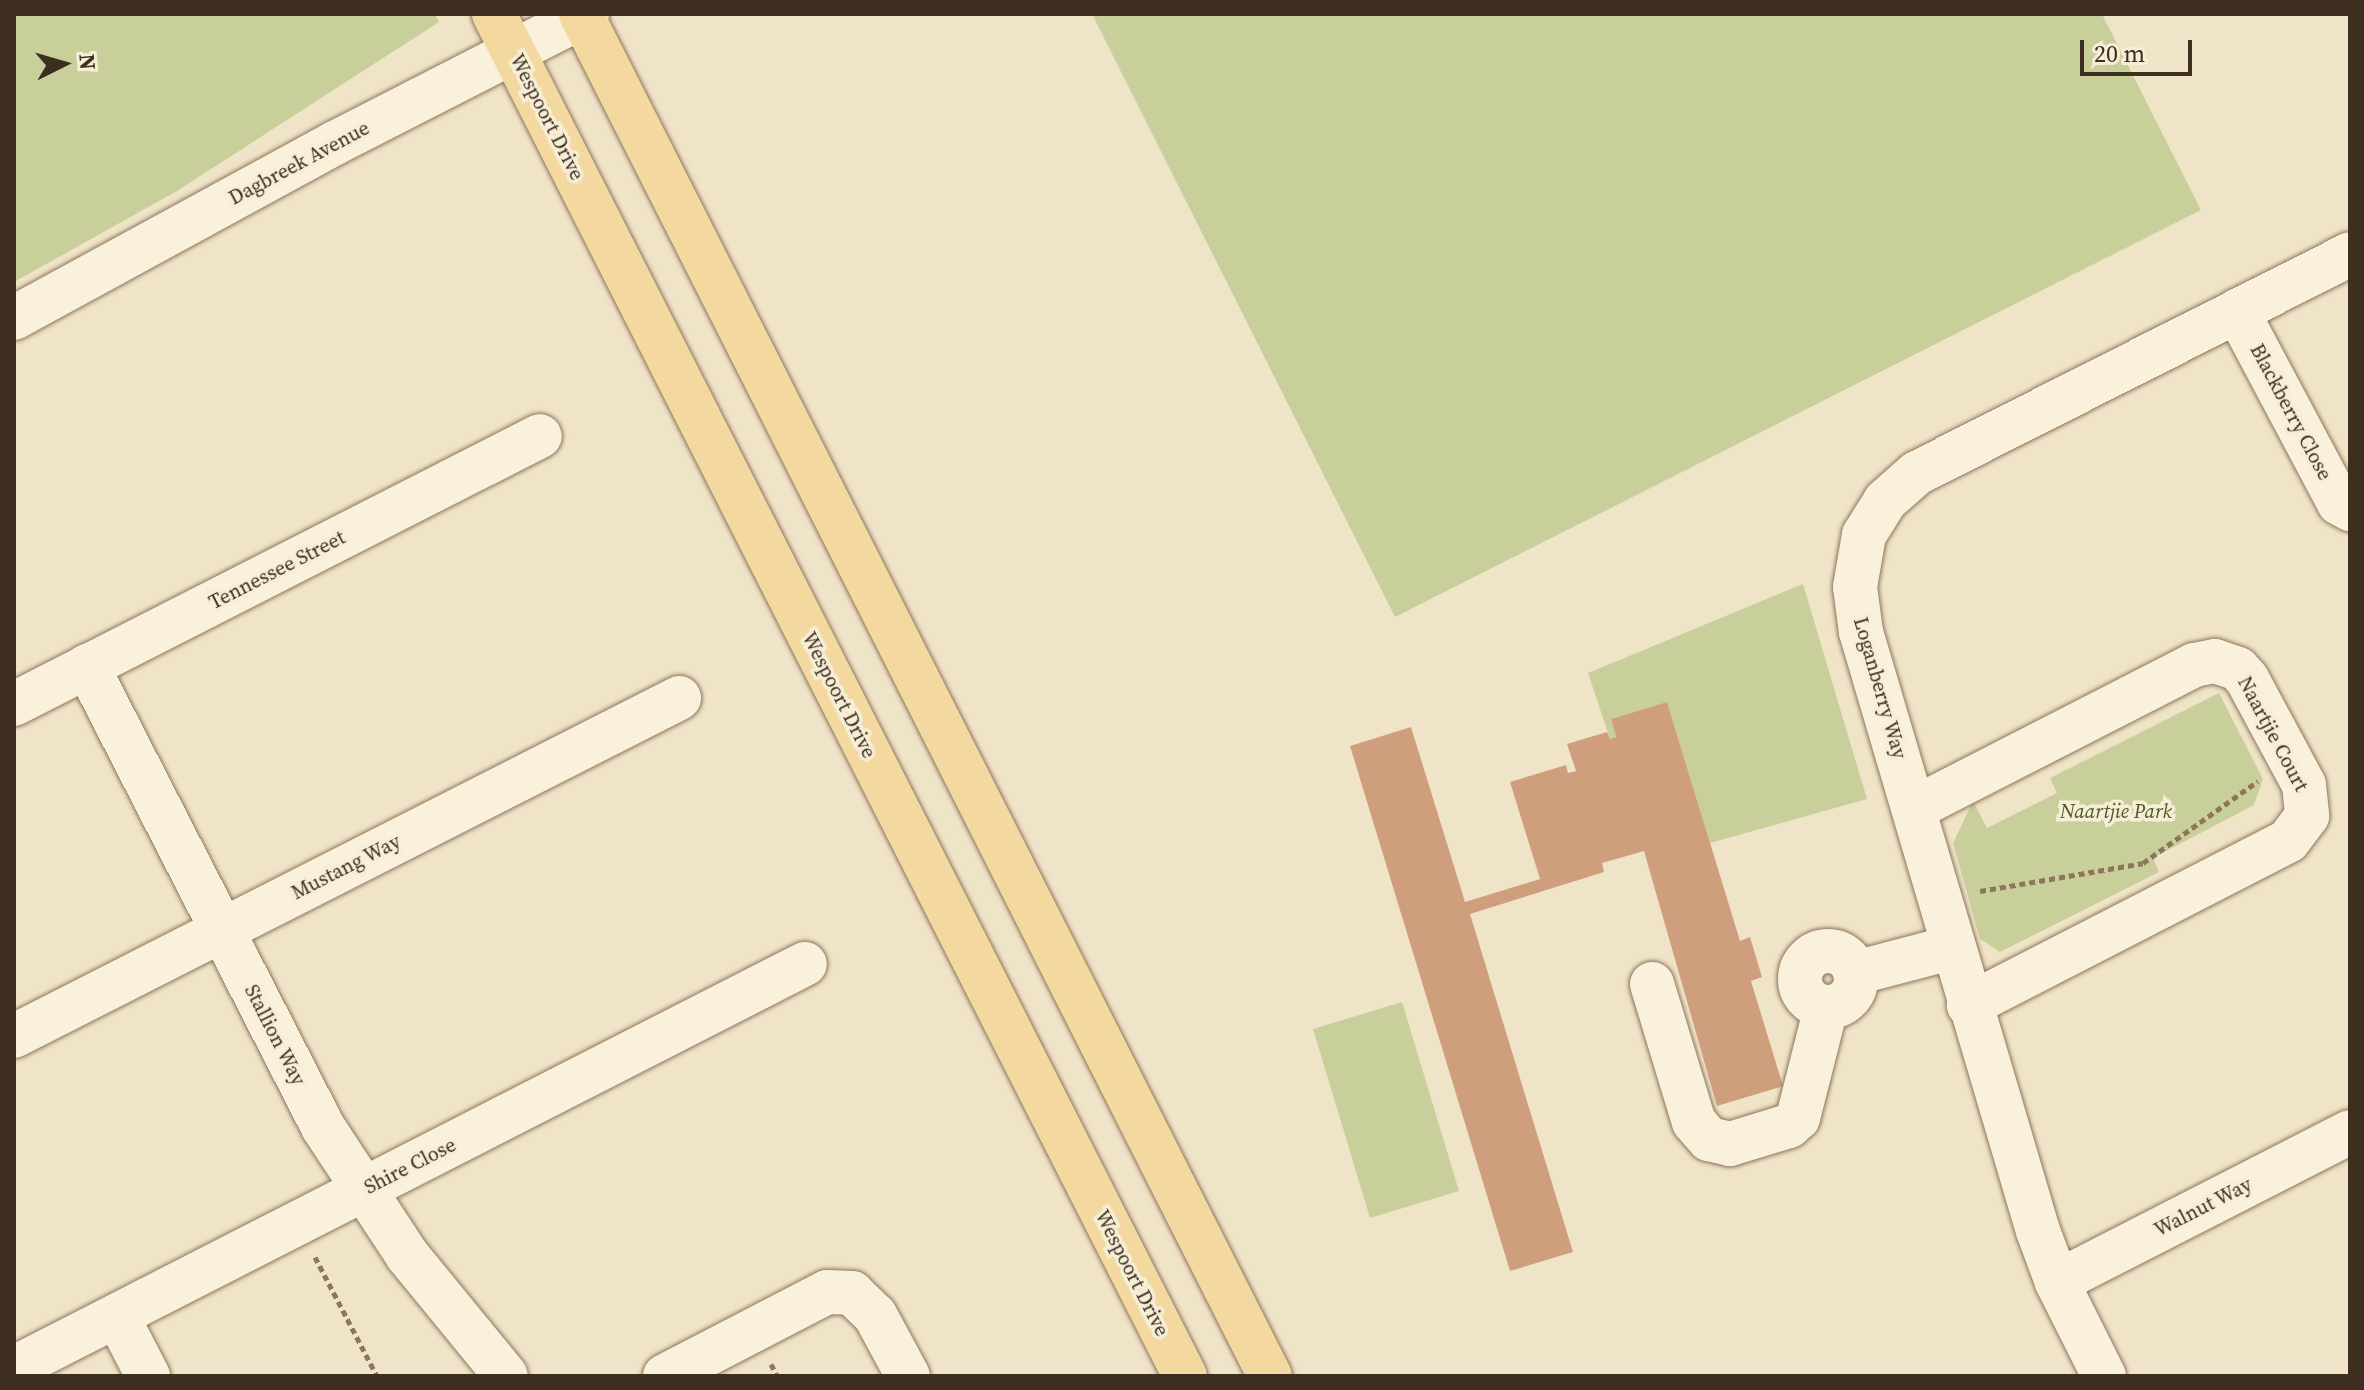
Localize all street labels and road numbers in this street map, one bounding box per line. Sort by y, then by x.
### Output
street label: Wespoort Drive [505,50,589,184]
street label: Dagbreek Avenue [225,116,373,210]
street label: Blackberry Close [2245,340,2337,484]
street label: Tennessee Street [205,525,349,615]
street label: Loganberry Way [1848,614,1912,762]
street label: Wespoort Drive [797,628,881,762]
street label: Naartjie Court [2233,672,2313,796]
street label: Mustang Way [287,829,405,905]
street label: Stallion Way [239,980,311,1090]
street label: Shire Close [360,1133,460,1199]
street label: Walnut Way [2150,1172,2256,1242]
street label: Wespoort Drive [1090,1206,1174,1340]

